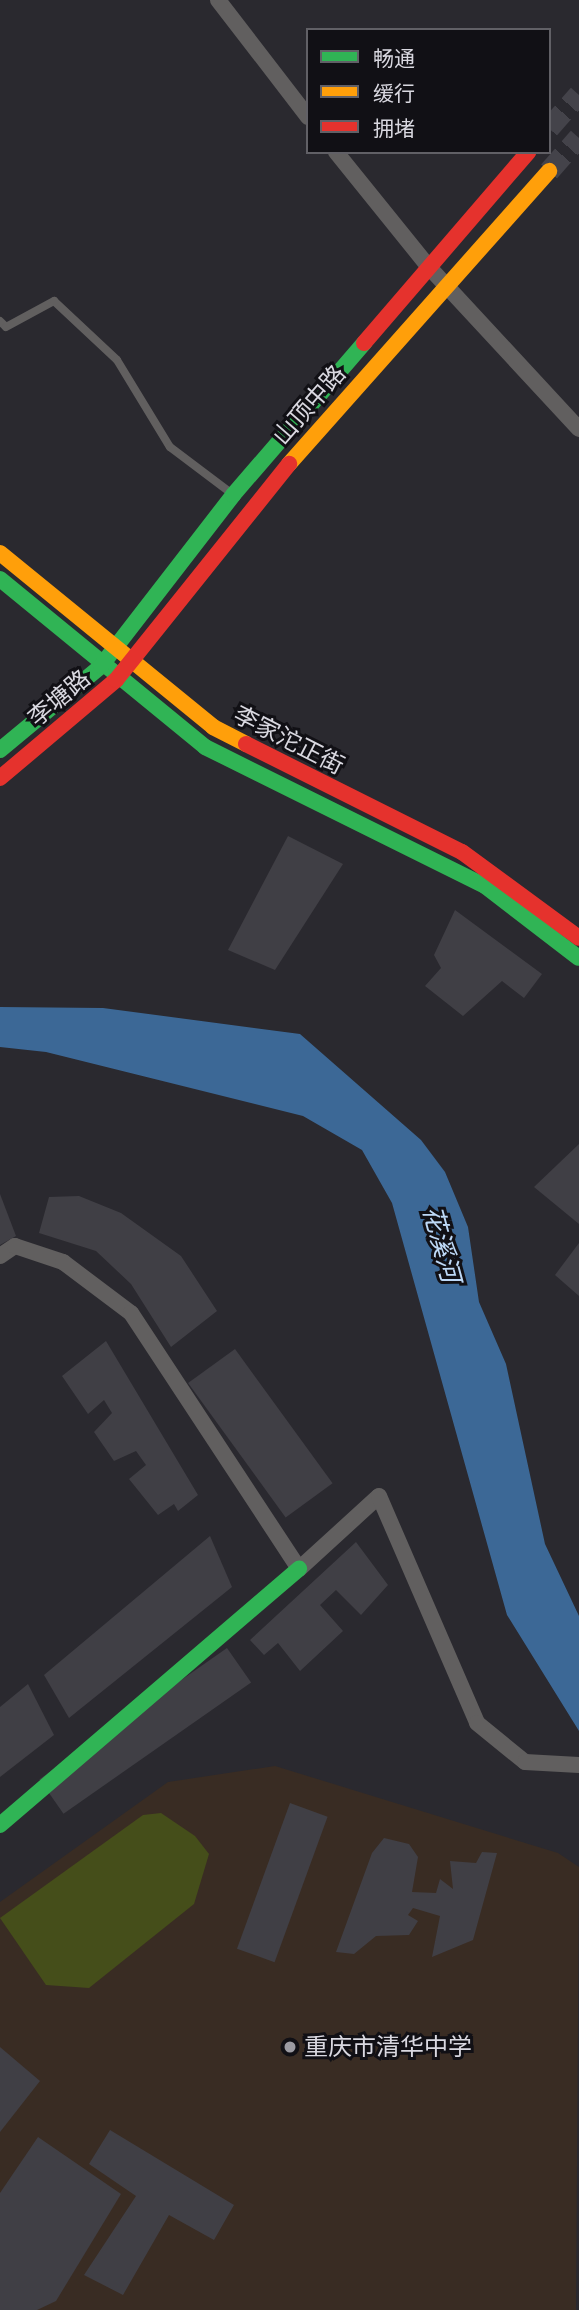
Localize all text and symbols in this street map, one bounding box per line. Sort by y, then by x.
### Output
legend [306,28,551,154]
text: 畅通 [373,45,415,72]
text: 缓行 [373,80,415,107]
text: 拥堵 [373,115,415,142]
street label: 山顶中路 [267,359,351,451]
street label: 李塘路 [22,664,96,732]
street label: 李家沱正街 [229,700,349,780]
water label: 花溪河 [416,1202,466,1286]
place label: 重庆市清华中学 [304,2033,472,2061]
marker: 重庆市清华中学 [282,2039,298,2055]

